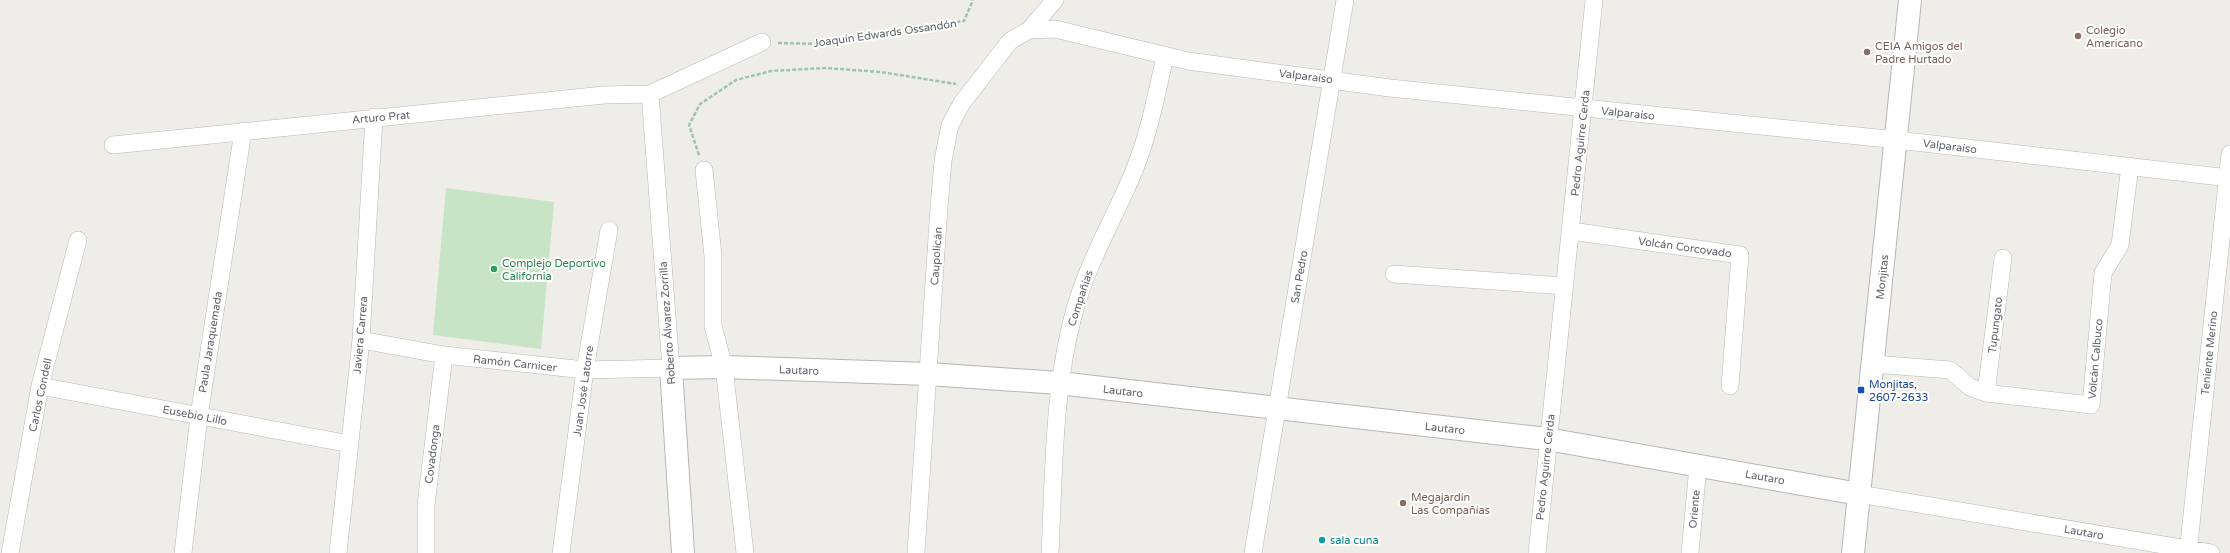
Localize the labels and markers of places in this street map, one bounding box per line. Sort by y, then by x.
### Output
place label: Colegio Americano [2086,24,2143,50]
marker: Colegio Americano [2073,31,2083,41]
place label: CEIA Amigos del Padre Hurtado [1875,40,1963,66]
marker: CEIA Amigos del Padre Hurtado [1862,47,1872,57]
place label: Complejo Deportivo California [502,257,606,283]
marker: Complejo Deportivo California [489,264,499,274]
place label: Monjitas, 2607-2633 [1869,378,1929,404]
marker: Monjitas, 2607-2633 [1856,385,1866,395]
place label: Megajardín Las Compañías [1411,491,1490,517]
marker: Megajardín Las Compañías [1398,498,1408,508]
place label: sala cuna [1330,534,1379,547]
marker: sala cuna [1317,535,1327,545]

